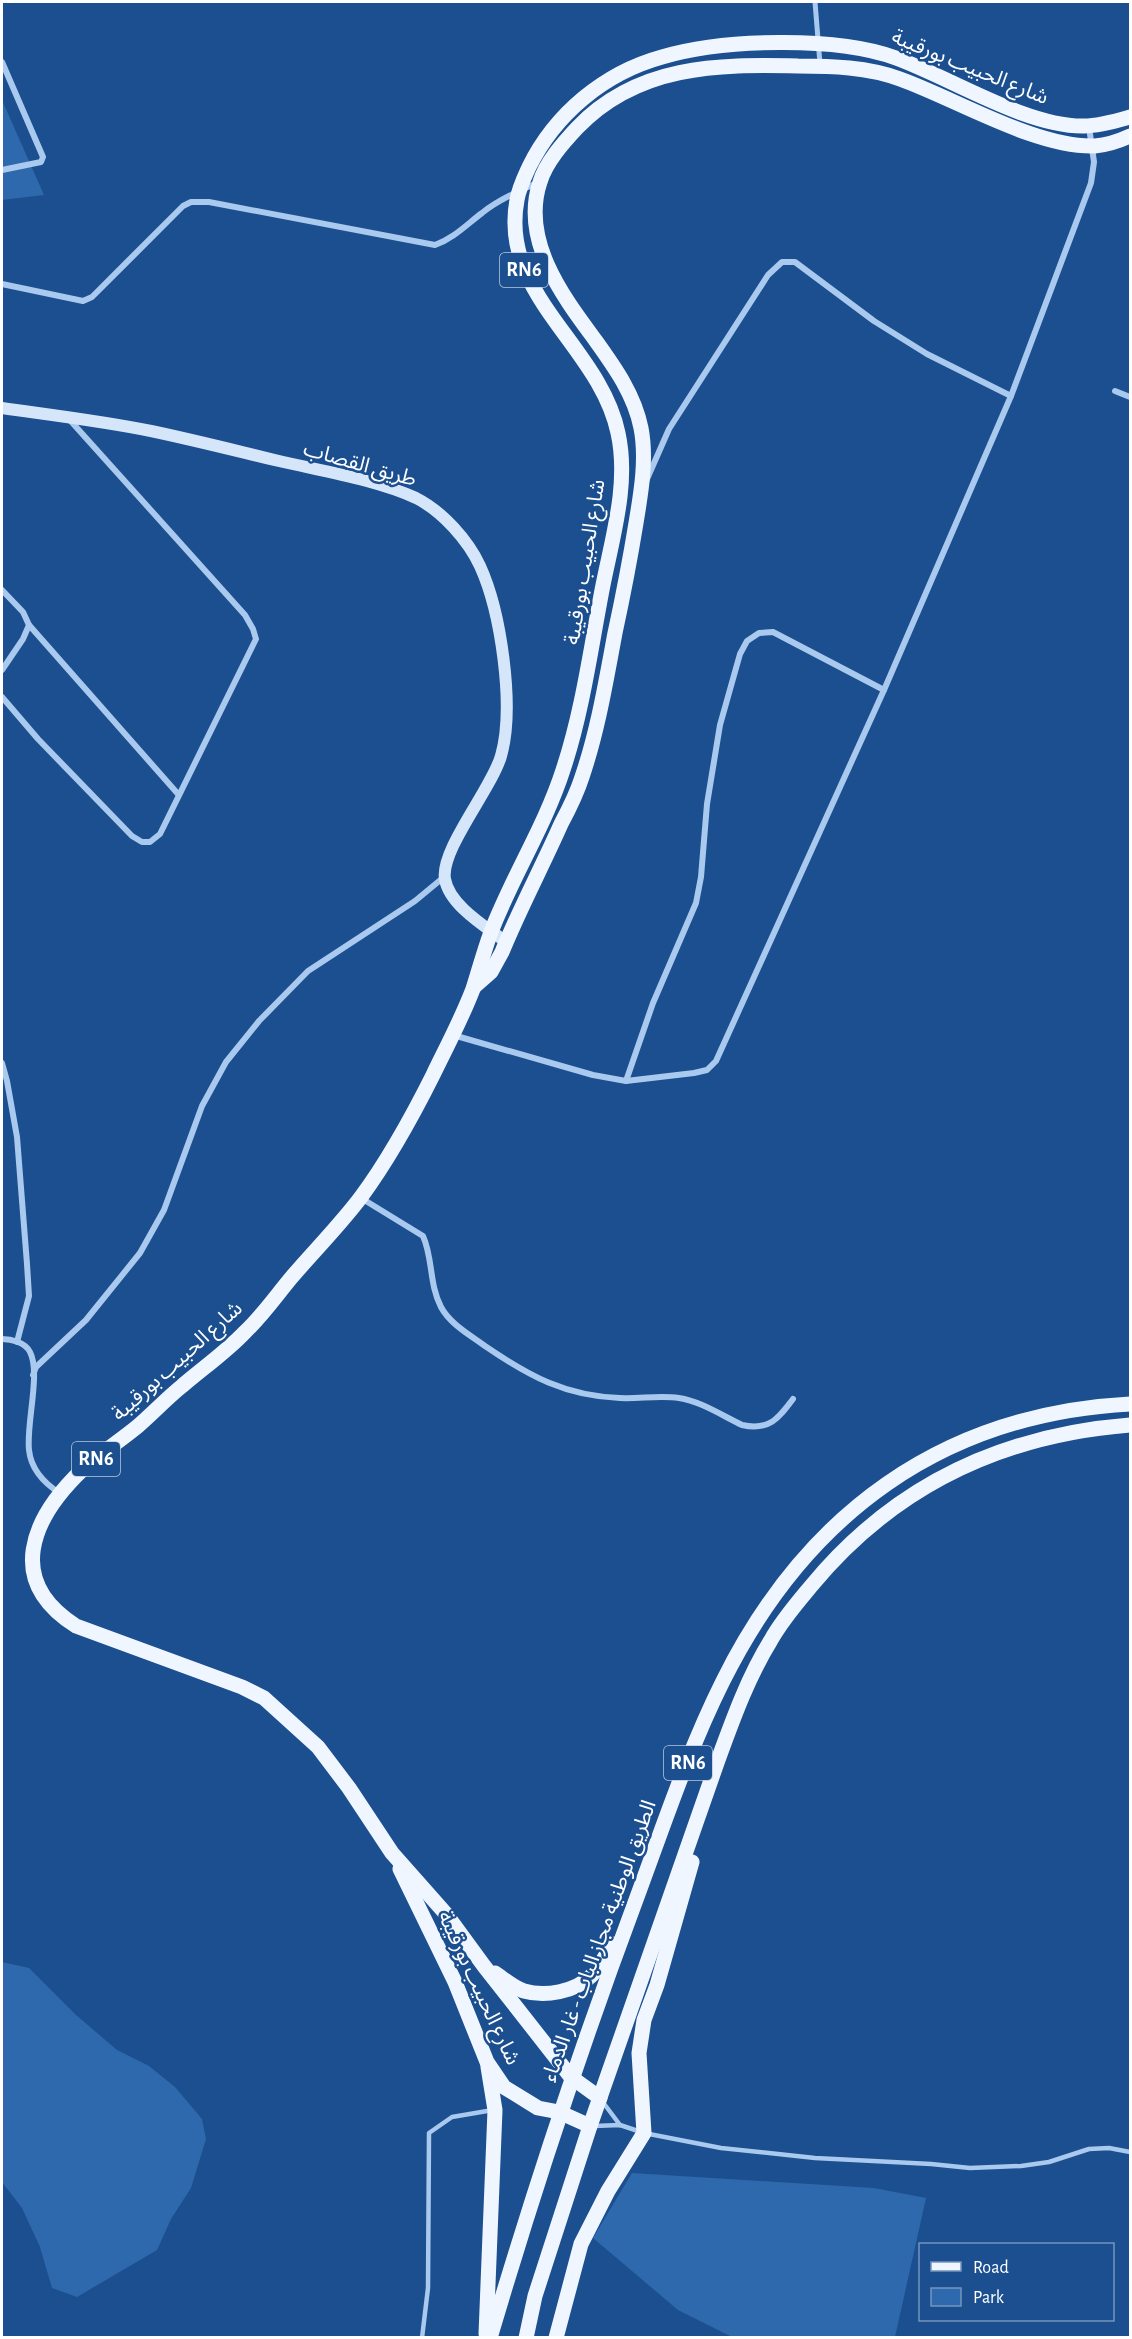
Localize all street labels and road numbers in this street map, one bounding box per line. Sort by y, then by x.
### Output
street label: شارع الحبيب بورقيبة [887,26,1051,112]
road number: RN6 [500,253,548,287]
street label: طريق القصاب [301,438,419,492]
street label: شارع الحبيب بورقيبة [562,478,612,647]
street label: شارع الحبيب بورقيبة [108,1297,249,1428]
road number: RN6 [72,1442,120,1476]
road number: RN6 [664,1746,712,1780]
street label: الطريق الوطنية مجاز الباب - غار الدماء [538,1797,662,2085]
street label: شارع الحبيب بورقيبة [431,1908,524,2070]

